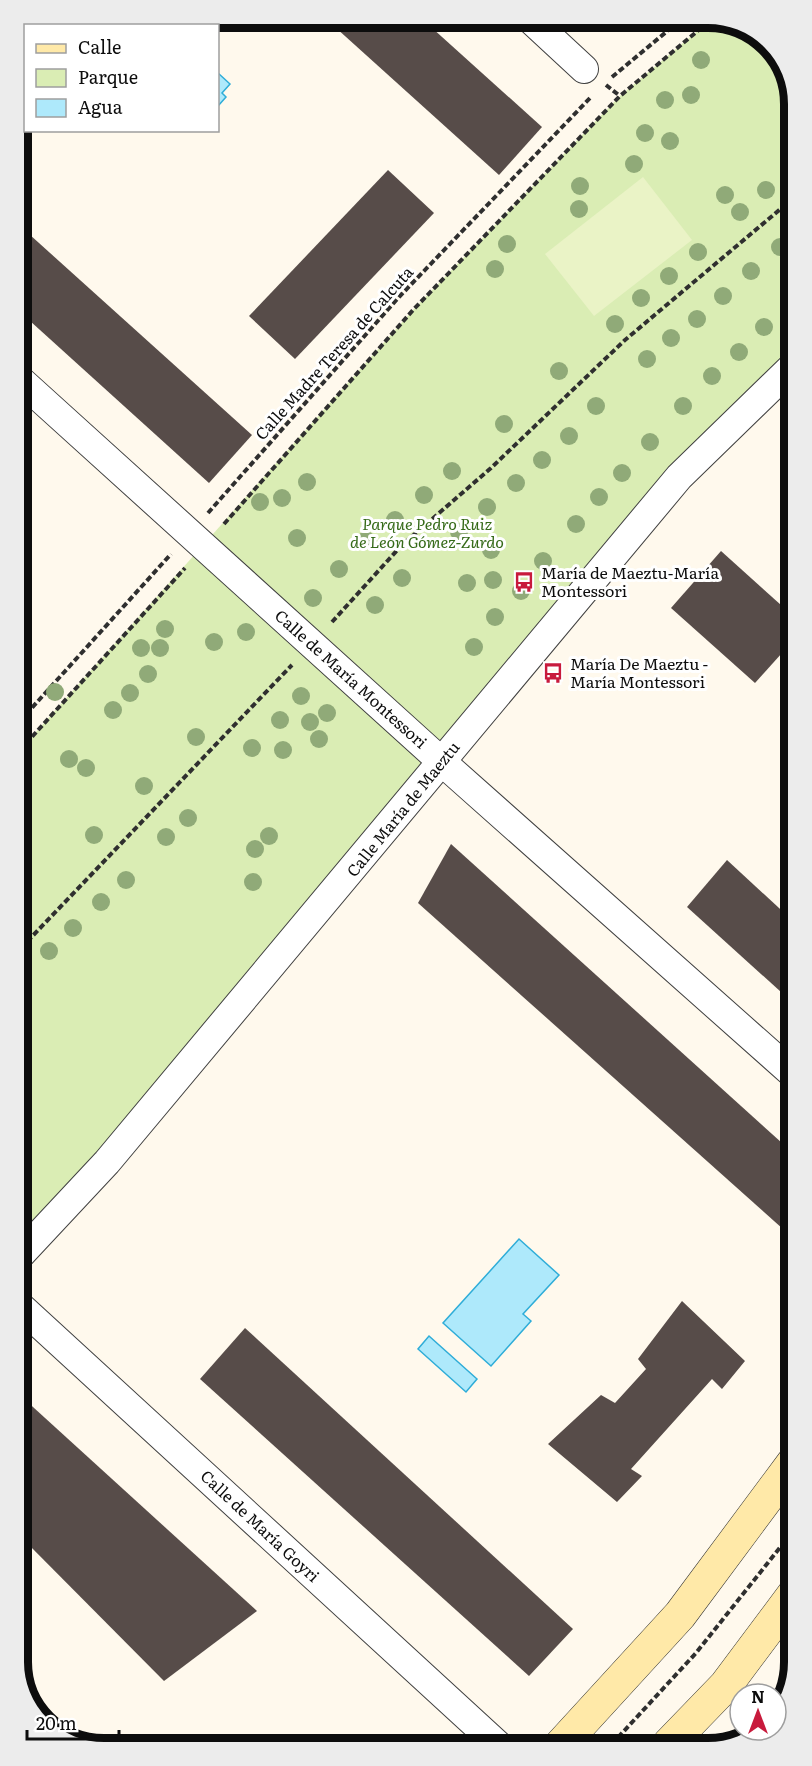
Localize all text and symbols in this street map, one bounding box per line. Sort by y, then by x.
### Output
legend [24,24,219,132]
text: Calle [78,33,121,60]
text: Parque [78,63,138,90]
text: Agua [78,93,123,120]
street label: Calle Madre Teresa de Calcuta [249,260,418,445]
park label: Parque Pedro Ruiz de León Gómez-Zurdo [350,511,504,553]
place label: María de Maeztu-María Montessori [541,560,719,602]
bus stop icon: María de Maeztu-María Montessori [512,570,536,594]
street label: Calle de María Montessori [270,603,433,753]
place label: María De Maeztu - María Montessori [570,651,708,693]
bus stop icon: María De Maeztu - María Montessori [541,661,565,685]
street label: Calle María de Maeztu [340,735,465,881]
street label: Calle de María Goyri [196,1464,326,1587]
north arrow [728,1682,788,1742]
text: N [751,1684,765,1708]
scale bar [27,1703,118,1741]
text: 20 m [36,1709,77,1736]

